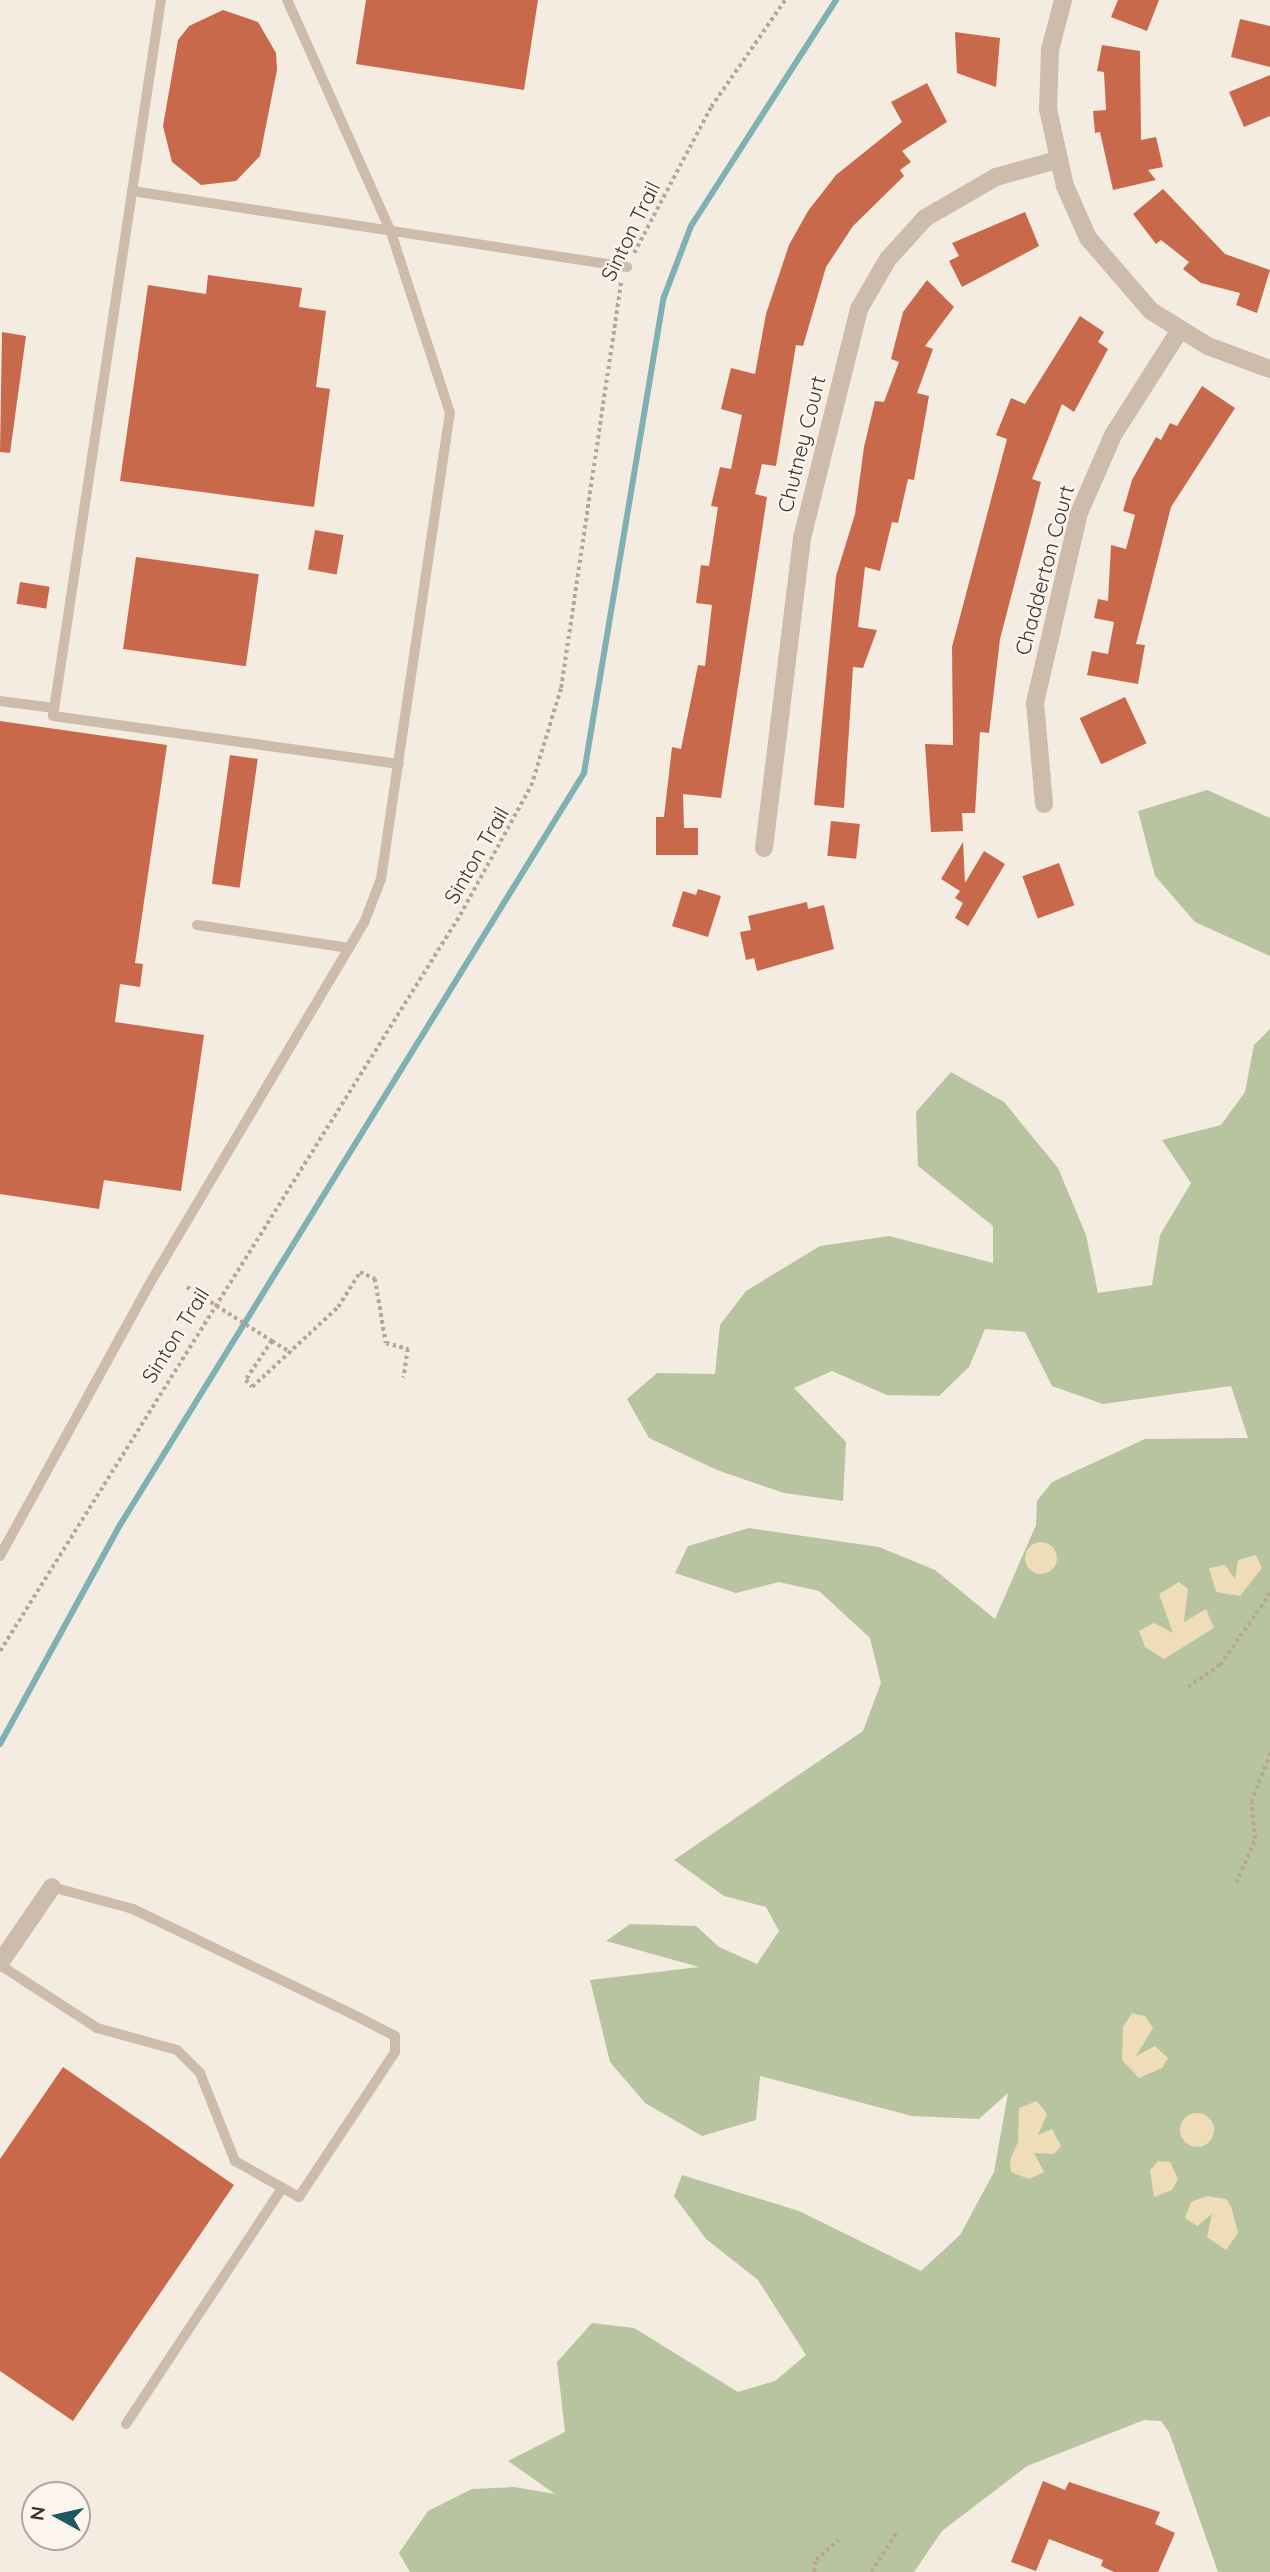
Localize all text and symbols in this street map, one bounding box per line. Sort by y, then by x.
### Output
street label: Sinton Trail [595,177,665,285]
street label: Chutney Court [772,373,830,515]
street label: Chadderton Court [1009,482,1079,658]
street label: Sinton Trail [438,802,514,908]
street label: Sinton Trail [136,1283,214,1387]
north arrow [21,2481,91,2551]
text: N [24,2505,50,2522]

